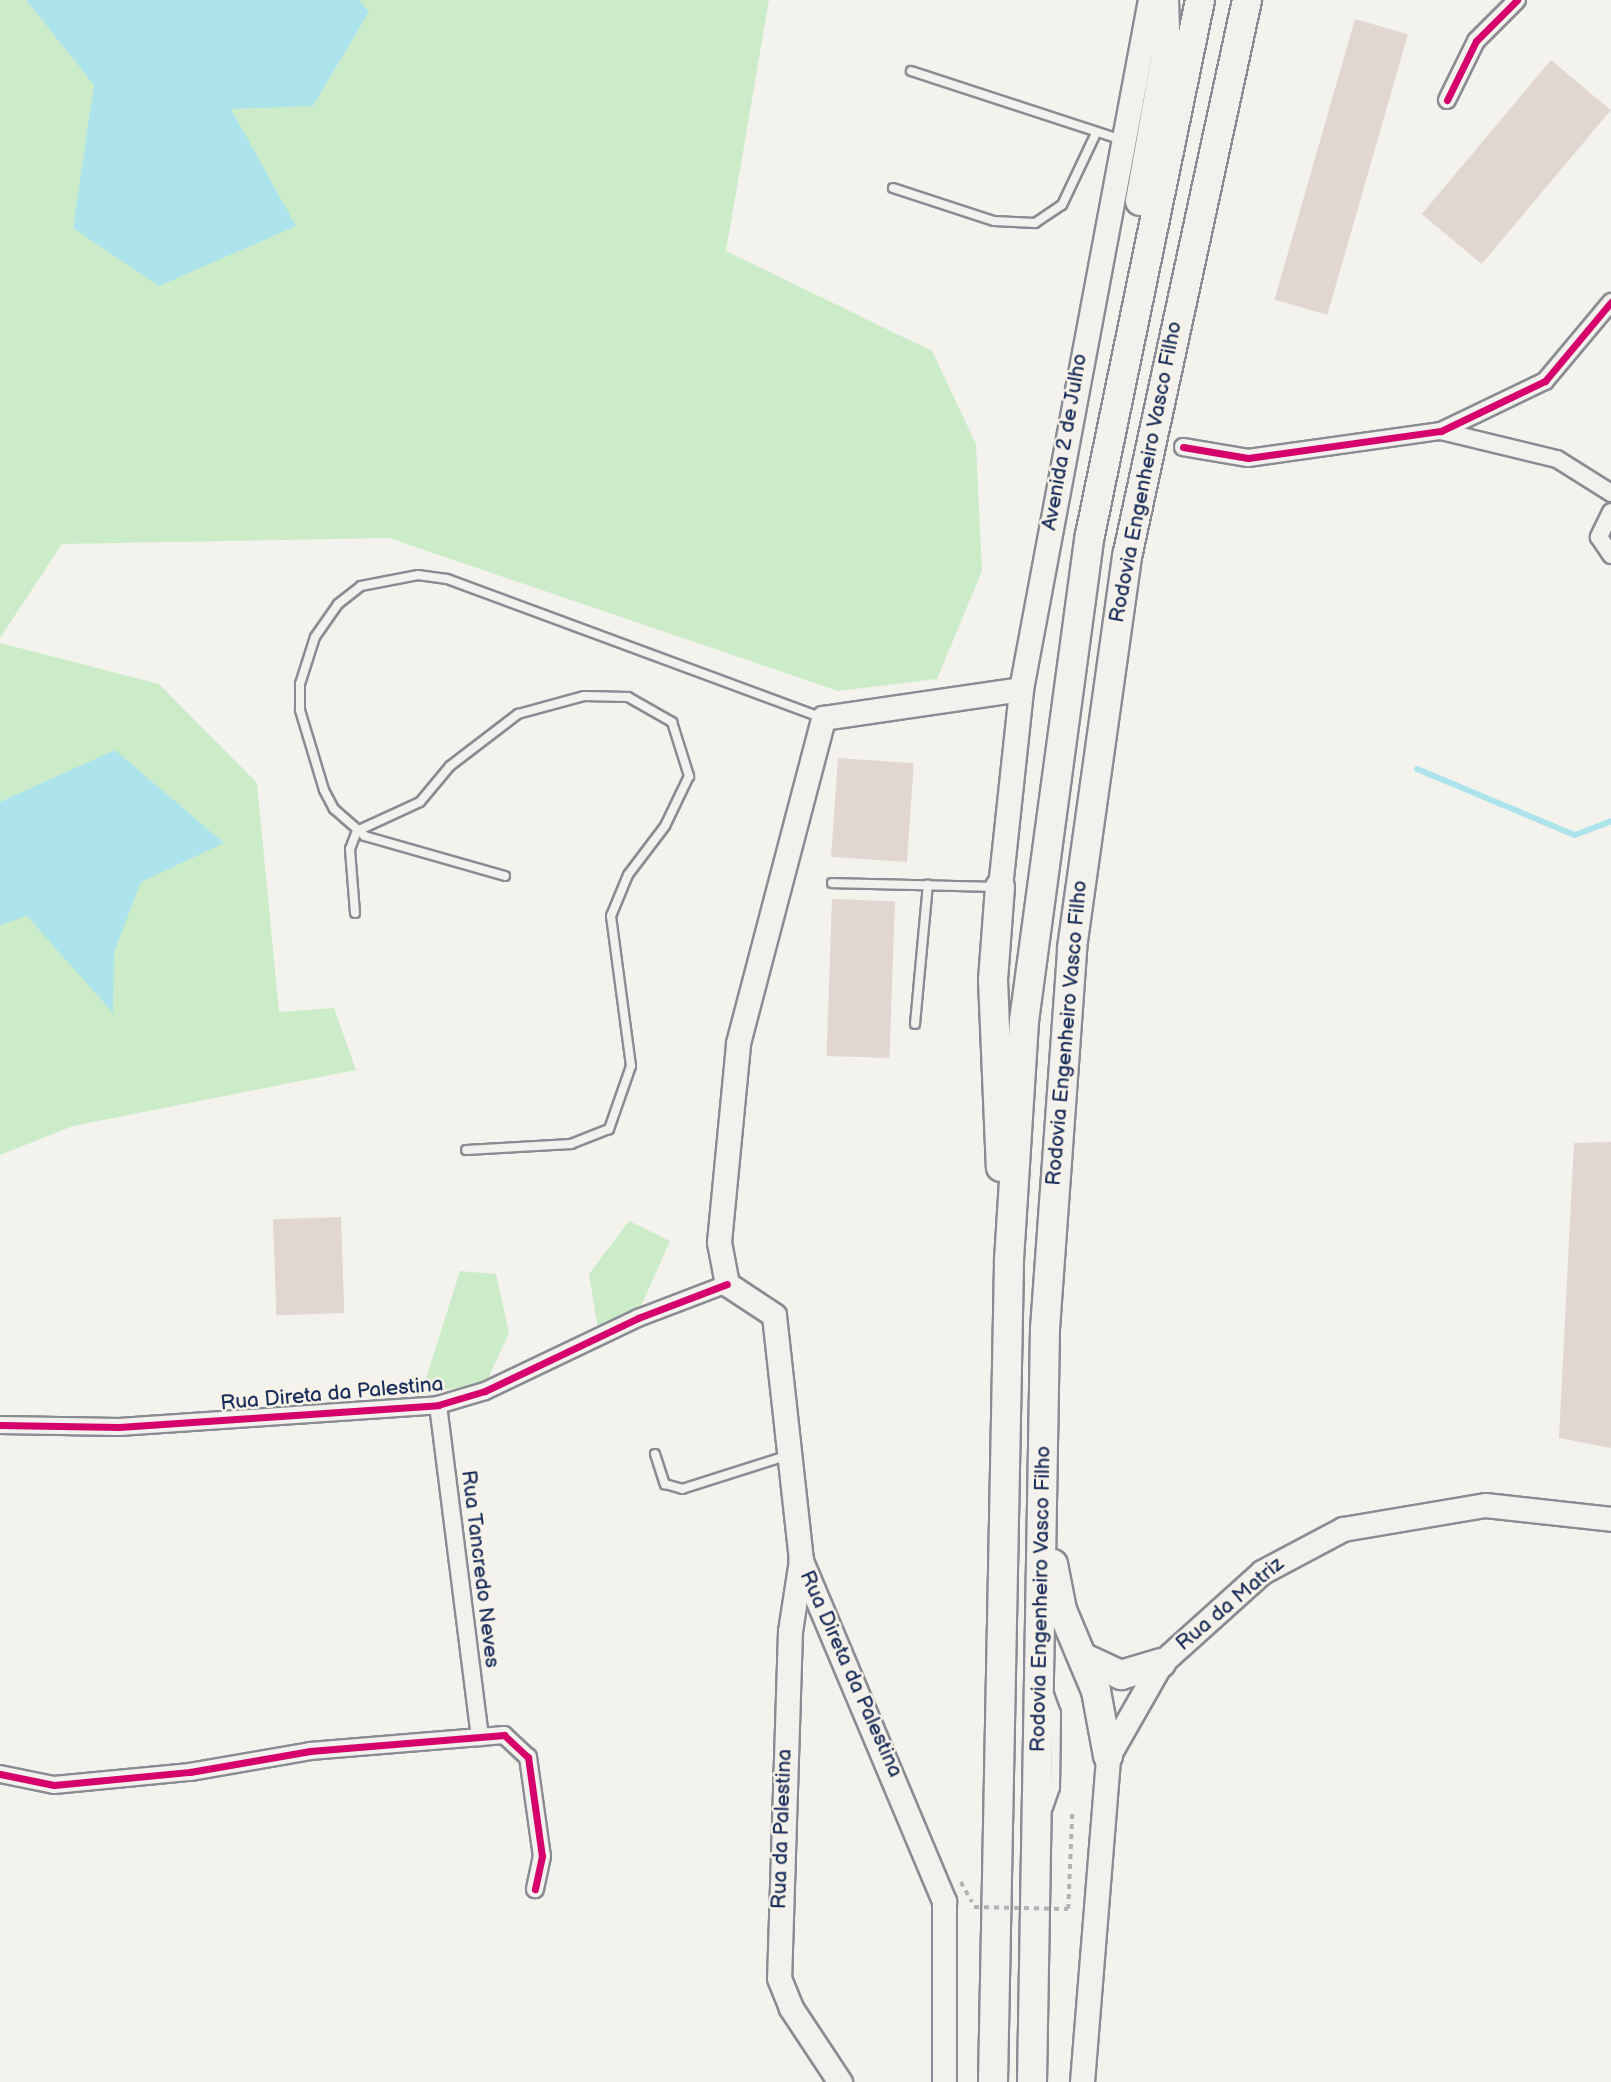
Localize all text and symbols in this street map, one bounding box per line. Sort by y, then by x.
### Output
street label: Rodovia Engenheiro Vasco Filho [1104,319,1188,625]
street label: Avenida 2 de Julho [1037,351,1093,533]
street label: Rodovia Engenheiro Vasco Filho [1041,879,1093,1187]
street label: Rua Direta da Palestina [219,1372,445,1416]
street label: Rodovia Engenheiro Vasco Filho [1026,1445,1056,1753]
street label: Rua Tancredo Neves [455,1468,505,1670]
street label: Rua da Matriz [1171,1552,1289,1656]
street label: Rua Direta da Palestina [794,1567,908,1781]
street label: Rua da Palestina [767,1748,797,1910]

